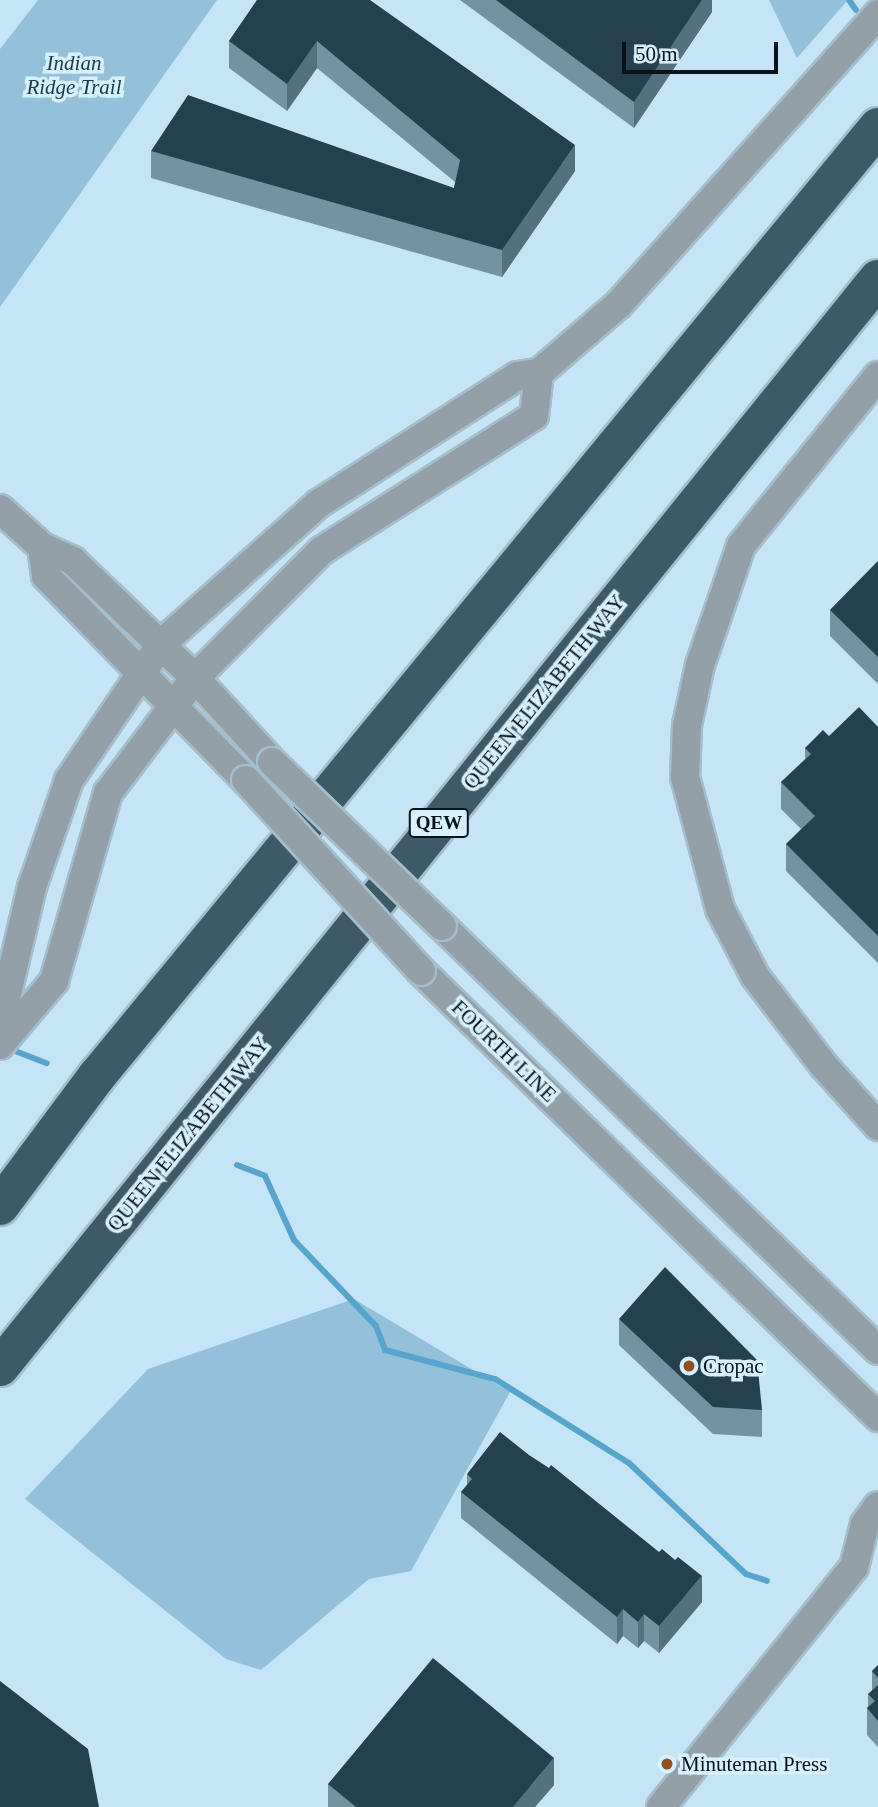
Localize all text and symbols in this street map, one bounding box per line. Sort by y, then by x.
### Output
scale bar [626,28,782,72]
text: 50 m [635,42,678,66]
park label: Indian Ridge Trail [26,50,122,100]
street label: QUEEN ELIZABETH WAY [458,590,630,794]
road number: QEW [408,808,471,838]
street label: FOURTH LINE [446,995,562,1107]
street label: QUEEN ELIZABETH WAY [102,1032,274,1236]
place label: Cropac [703,1353,764,1379]
marker: Cropac [681,1358,697,1374]
place label: Minuteman Press [681,1751,827,1777]
marker: Minuteman Press [659,1756,675,1772]

